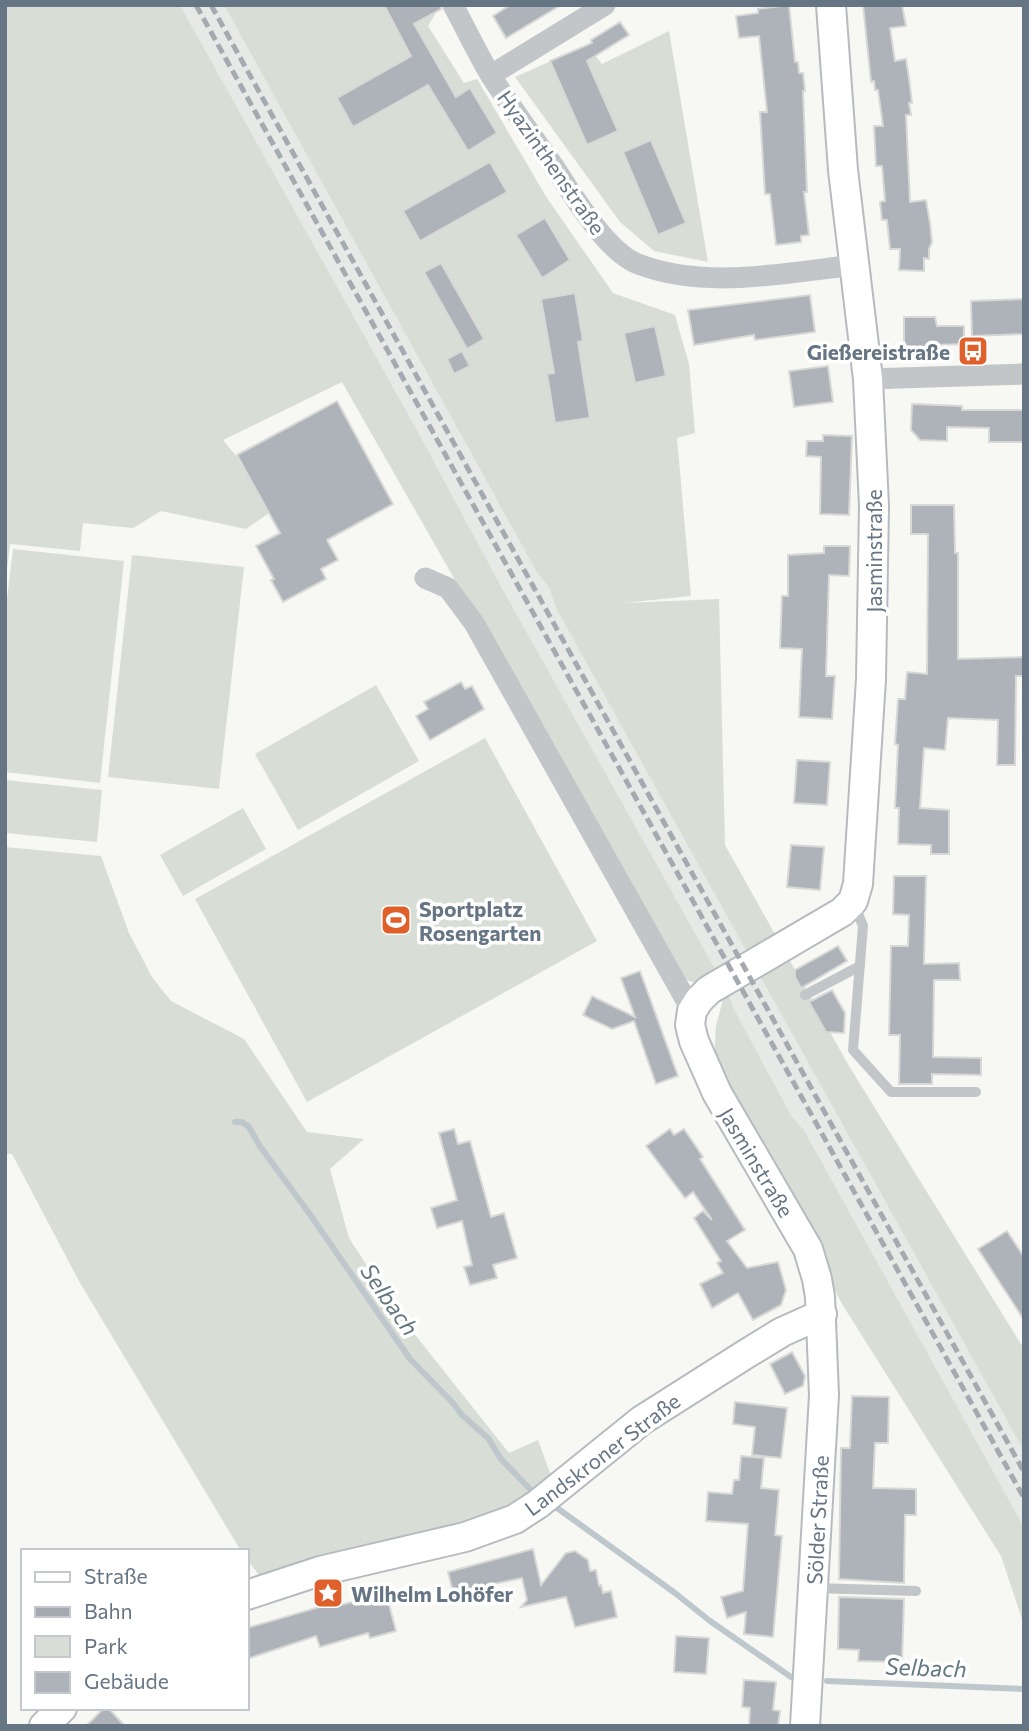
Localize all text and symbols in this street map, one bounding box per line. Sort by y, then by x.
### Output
street label: Hyazinthenstraße [493,85,611,239]
bus stop icon: Gießereistraße [956,334,990,368]
place label: Gießereistraße [807,339,950,364]
street label: Jasminstraße [861,489,886,613]
place label: Sportplatz Rosengarten [419,896,541,945]
sports icon: Sportplatz Rosengarten [379,903,413,937]
street label: Jasminstraße [714,1103,800,1221]
water label: Selbach [355,1258,425,1340]
street label: Landskroner Straße [519,1387,685,1521]
street label: Sölder Straße [801,1455,833,1585]
legend [21,1549,248,1710]
text: Straße [84,1563,148,1588]
place icon: Wilhelm Lohöfer [311,1576,345,1610]
place label: Wilhelm Lohöfer [351,1581,513,1606]
text: Bahn [84,1598,133,1623]
text: Park [84,1633,128,1658]
water label: Selbach [885,1652,967,1682]
text: Gebäude [84,1668,169,1693]

